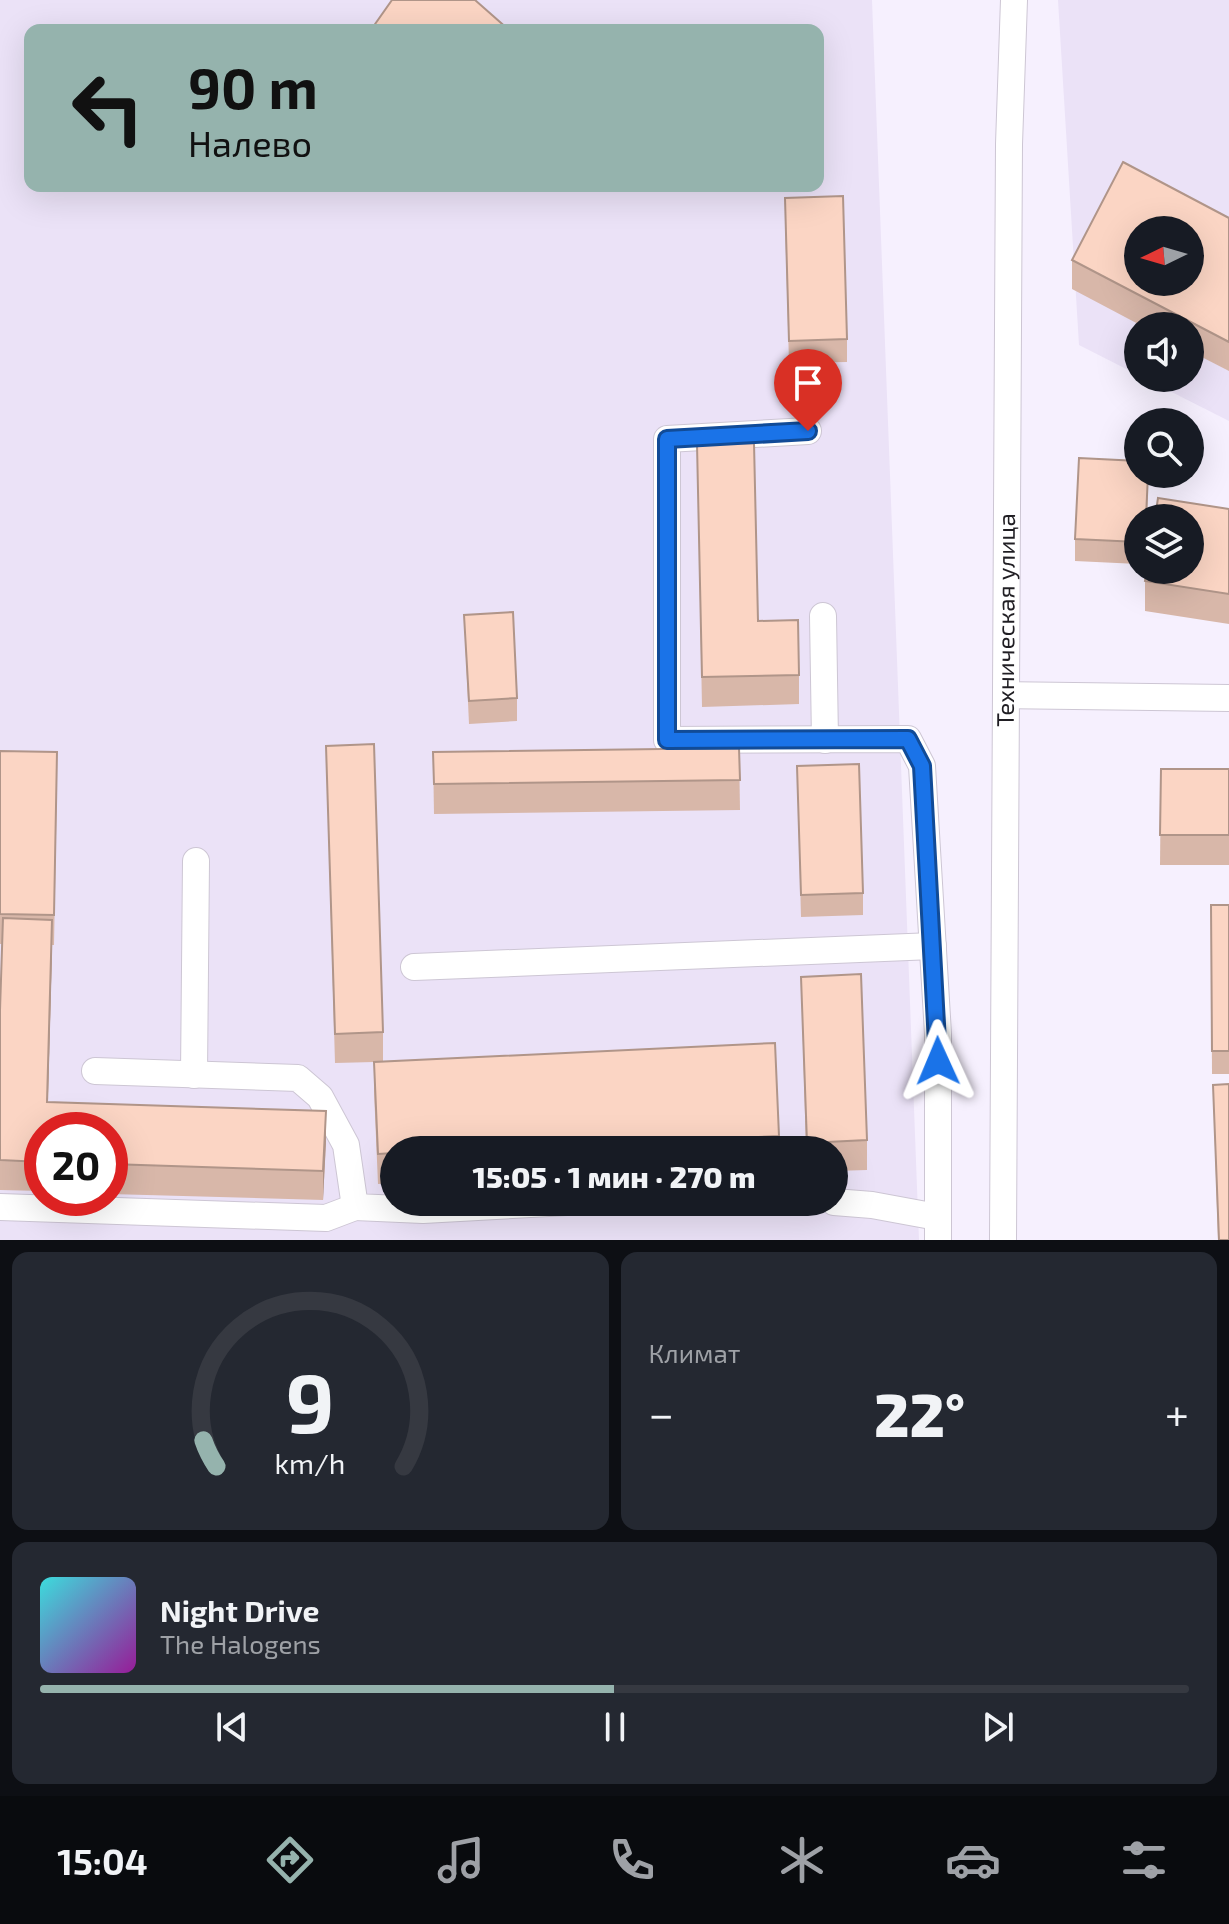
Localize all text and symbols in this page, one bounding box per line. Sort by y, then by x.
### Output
text: 90 m [188,53,318,120]
icon: left [56,56,160,160]
text: Налево [188,121,312,164]
north arrow [1124,216,1204,296]
map controls [1124,216,1204,584]
button: sound [1124,312,1204,392]
pin [774,349,842,431]
icon: arrive [786,361,830,405]
button: search [1124,408,1204,488]
button: layers [1124,504,1204,584]
street label: Техническая улица [990,513,1021,727]
position arrow [896,1019,980,1103]
speed limit sign: 20 [24,1112,128,1216]
text: 15:05 · 1 мин · 270 m [473,1158,756,1194]
text: Климат [649,1337,741,1368]
text: 9 [286,1350,335,1450]
text: 22° [874,1377,965,1449]
text: − [649,1386,674,1439]
text: + [1165,1386,1189,1439]
text: km/h [275,1445,346,1480]
text: Night Drive [160,1592,319,1628]
text: The Halogens [160,1628,321,1659]
icon: previous [210,1705,254,1749]
icon: pause [593,1705,637,1749]
icon: next [976,1705,1020,1749]
icon: directions [262,1832,318,1888]
icon: music [433,1832,489,1888]
icon: phone [604,1832,660,1888]
icon: climate [774,1832,830,1888]
icon: car [945,1832,1001,1888]
icon: filters [1116,1832,1172,1888]
text: 15:04 [57,1839,148,1882]

